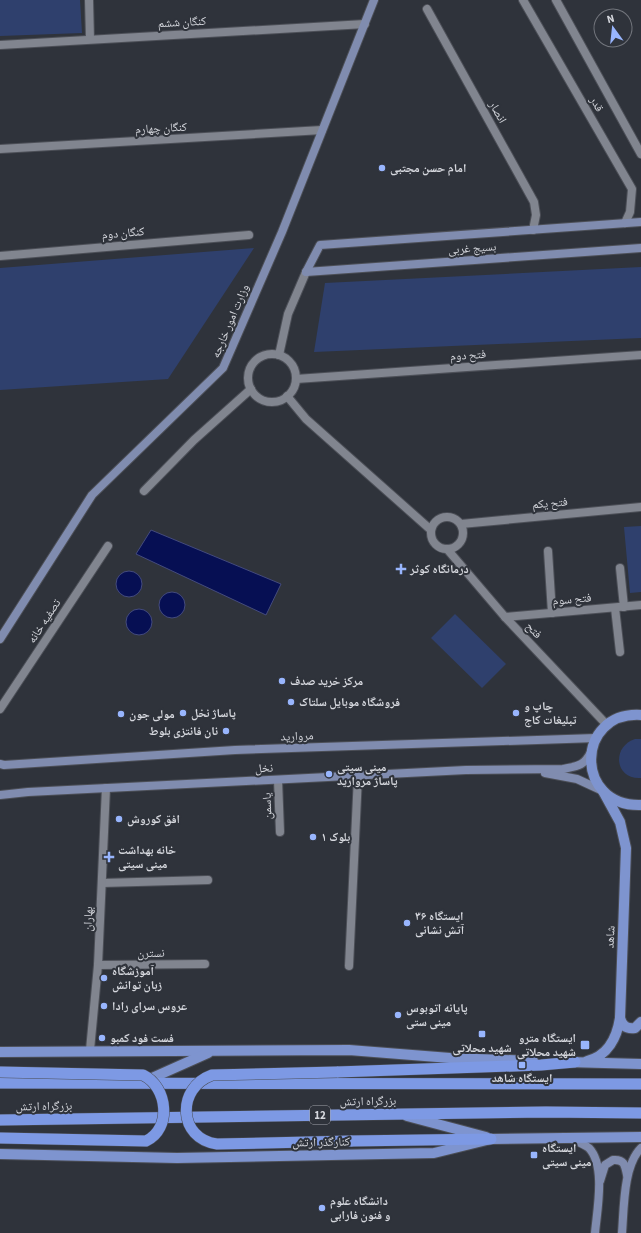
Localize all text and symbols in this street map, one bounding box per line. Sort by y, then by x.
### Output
north arrow [593,8,633,48]
text: N [605,11,616,27]
street label: کنگان ششم [157,13,207,32]
street label: قدر [585,92,608,115]
street label: انصار [484,97,511,127]
street label: کنگان چهارم [135,119,188,138]
place label: امام حسن مجتبی [390,160,466,177]
marker: امام حسن مجتبی [377,163,387,173]
street label: کنگان دوم [101,223,145,244]
street label: بسیج غربی [447,238,497,259]
street label: وزارت امور خارجه [207,282,254,361]
street label: فتح دوم [449,346,487,365]
street label: فتح یکم [532,493,569,514]
place label: درمانگاه کوثر [409,561,469,578]
marker: درمانگاه کوثر [395,563,407,575]
street label: فتح سوم [552,589,592,610]
street label: تصفیه خانه [24,595,65,647]
street label: فتح [521,618,546,642]
place label: مرکز خرید صدف [290,673,364,690]
marker: مرکز خرید صدف [277,676,287,686]
place label: فروشگاه موبایل سلتاک [299,694,400,711]
marker: فروشگاه موبایل سلتاک [286,697,296,707]
place label: چاپ و تبلیغات کاج [524,698,577,729]
place label: پاساژ نخل [191,705,236,722]
place label: مولی جون [129,706,175,723]
marker: پاساژ نخل [178,708,188,718]
marker: چاپ و تبلیغات کاج [511,708,521,718]
marker: مولی جون [116,709,126,719]
place label: نان فانتزی بلوط [149,723,218,740]
marker: نان فانتزی بلوط [221,726,231,736]
street label: مروارید [280,727,314,746]
place label: مینی سیتی پاساژ مروارید [337,759,398,790]
street label: نخل [254,760,274,777]
marker: مینی سیتی پاساژ مروارید [324,769,334,779]
street label: یاسمن [259,792,276,820]
place label: افق کوروش [127,811,180,828]
marker: افق کوروش [114,814,124,824]
place label: ۱ بلوک [321,829,350,846]
marker: ۱ بلوک [308,832,318,842]
place label: خانه بهداشت مینی سیتی [118,842,176,873]
marker: خانه بهداشت مینی سیتی [103,851,115,863]
street label: بهاران [80,906,97,932]
place label: ایستگاه ۳۶ آتش نشانی [415,908,465,939]
marker: ایستگاه ۳۶ آتش نشانی [402,918,412,928]
street label: شاهد [601,925,620,949]
street label: نسترن [137,945,165,962]
place label: آموزشگاه زبان توانش [112,963,163,994]
marker: آموزشگاه زبان توانش [99,973,109,983]
place label: عروس سرای رادا [112,998,187,1015]
place label: پایانه اتوبوس مینی ستی [406,1000,468,1031]
marker: عروس سرای رادا [99,1001,109,1011]
marker: پایانه اتوبوس مینی ستی [393,1010,403,1020]
marker: شهید محلاتی [477,1029,487,1039]
place label: فست فود کمبو [110,1030,174,1047]
place label: ایستگاه مترو شهید محلاتی [517,1030,576,1061]
marker: فست فود کمبو [97,1033,107,1043]
marker: ایستگاه مترو شهید محلاتی [579,1039,591,1051]
place label: شهید محلاتی [452,1040,512,1057]
marker: ایستگاه شاهد [517,1060,527,1070]
place label: ایستگاه شاهد [492,1070,552,1087]
street label: بزرگراه ارتش [340,1093,396,1110]
street label: بزرگراه ارتش [16,1098,72,1115]
road number: 12 [310,1106,330,1124]
street label: کنارگذر ارتش [292,1133,350,1152]
place label: ایستگاه مینی سیتی [542,1140,592,1171]
marker: ایستگاه مینی سیتی [529,1150,539,1160]
place label: دانشگاه علوم و فنون فارابی [330,1193,391,1224]
marker: دانشگاه علوم و فنون فارابی [317,1203,327,1213]

